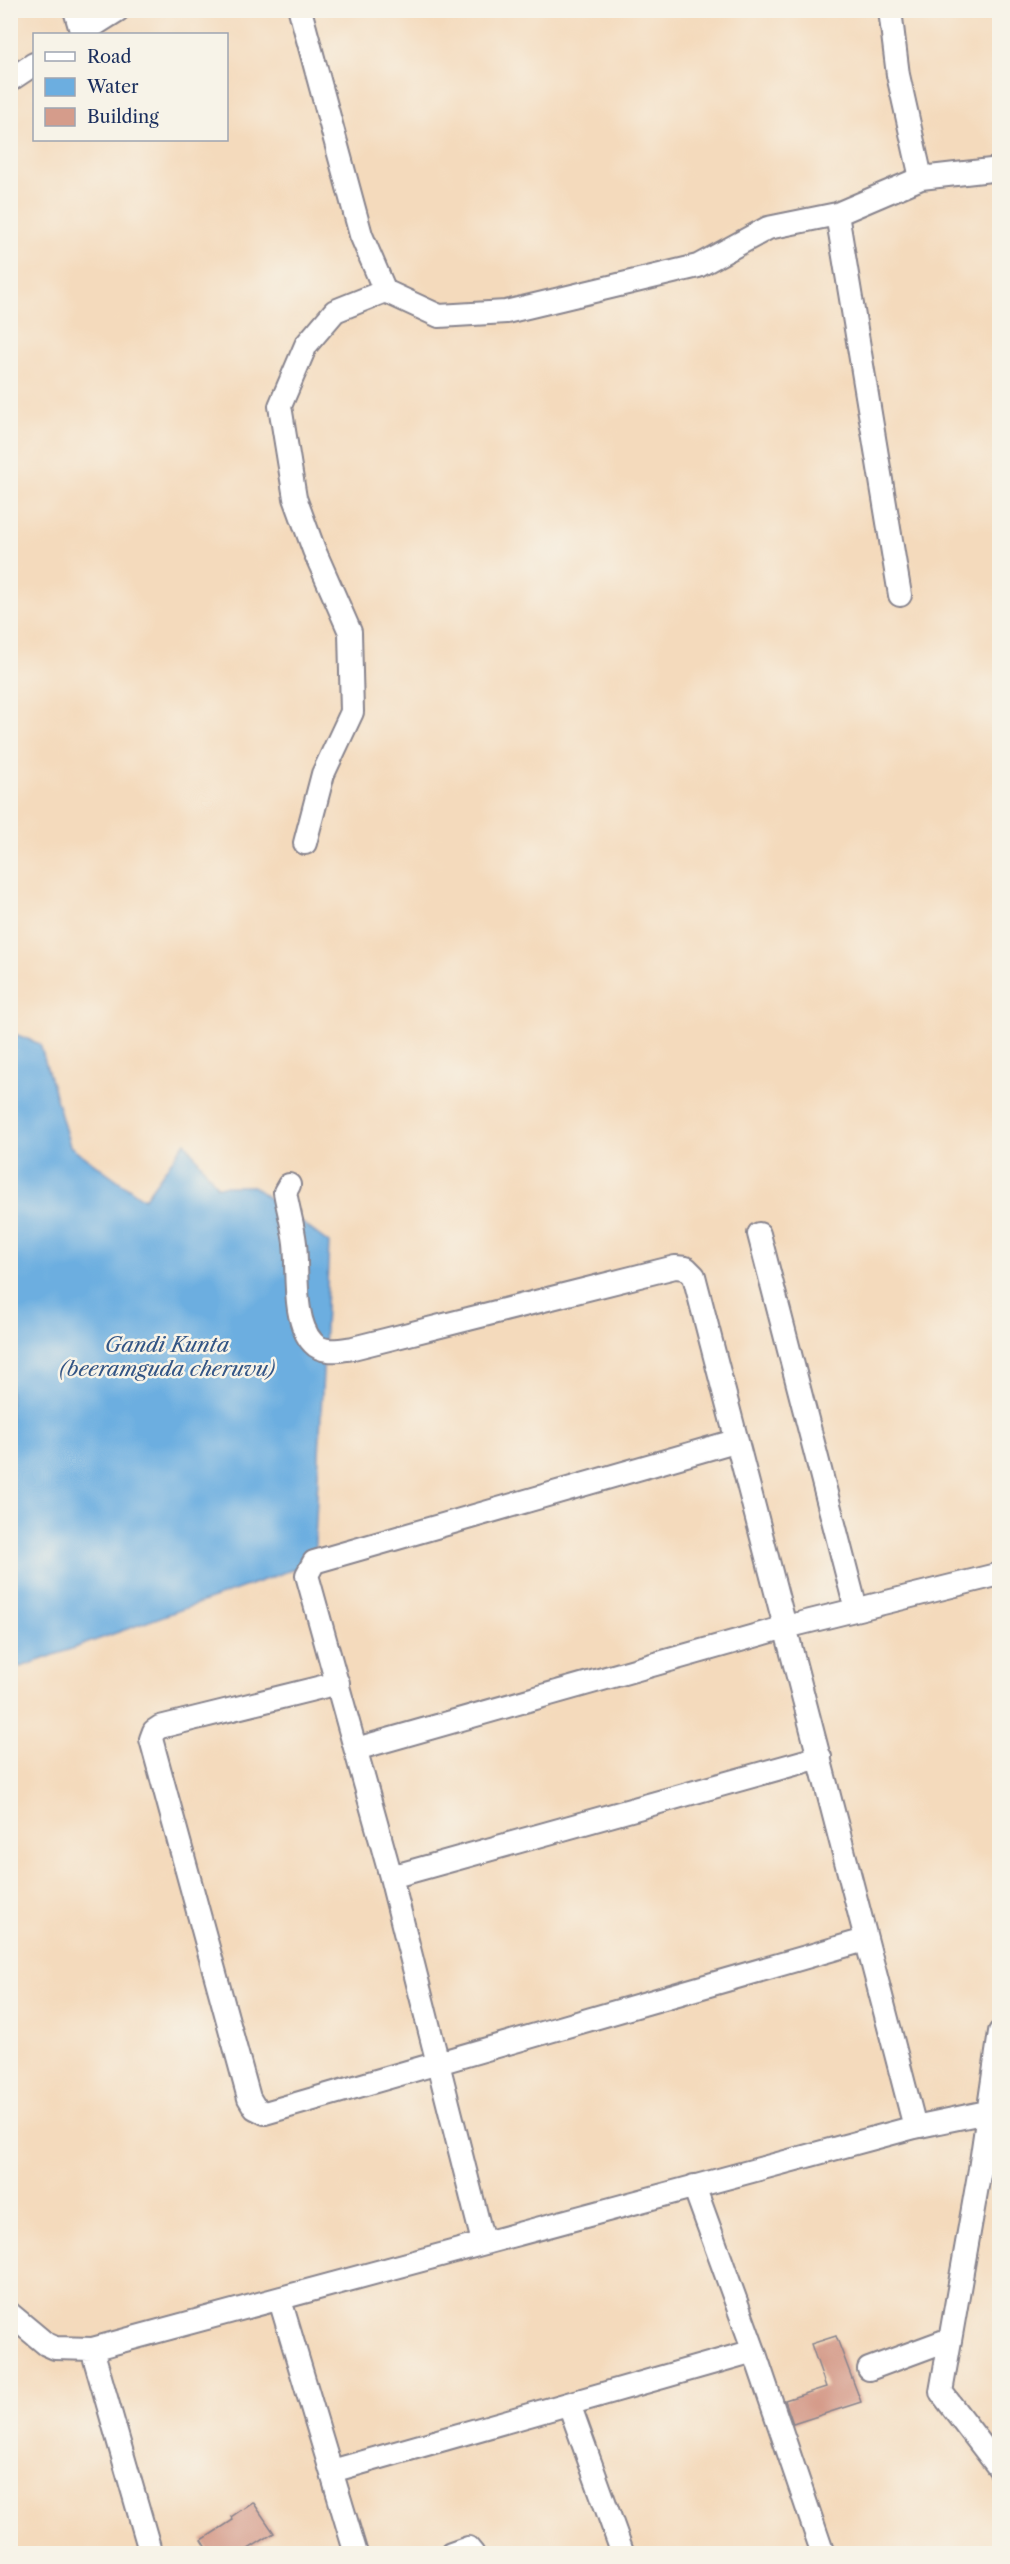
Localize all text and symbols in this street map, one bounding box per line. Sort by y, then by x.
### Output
legend [33,33,228,141]
text: Road [87,46,132,68]
text: Water [86,76,139,98]
text: Building [87,106,159,128]
water label: Gandi Kunta (beeramguda cheruvu) [58,1332,276,1381]

